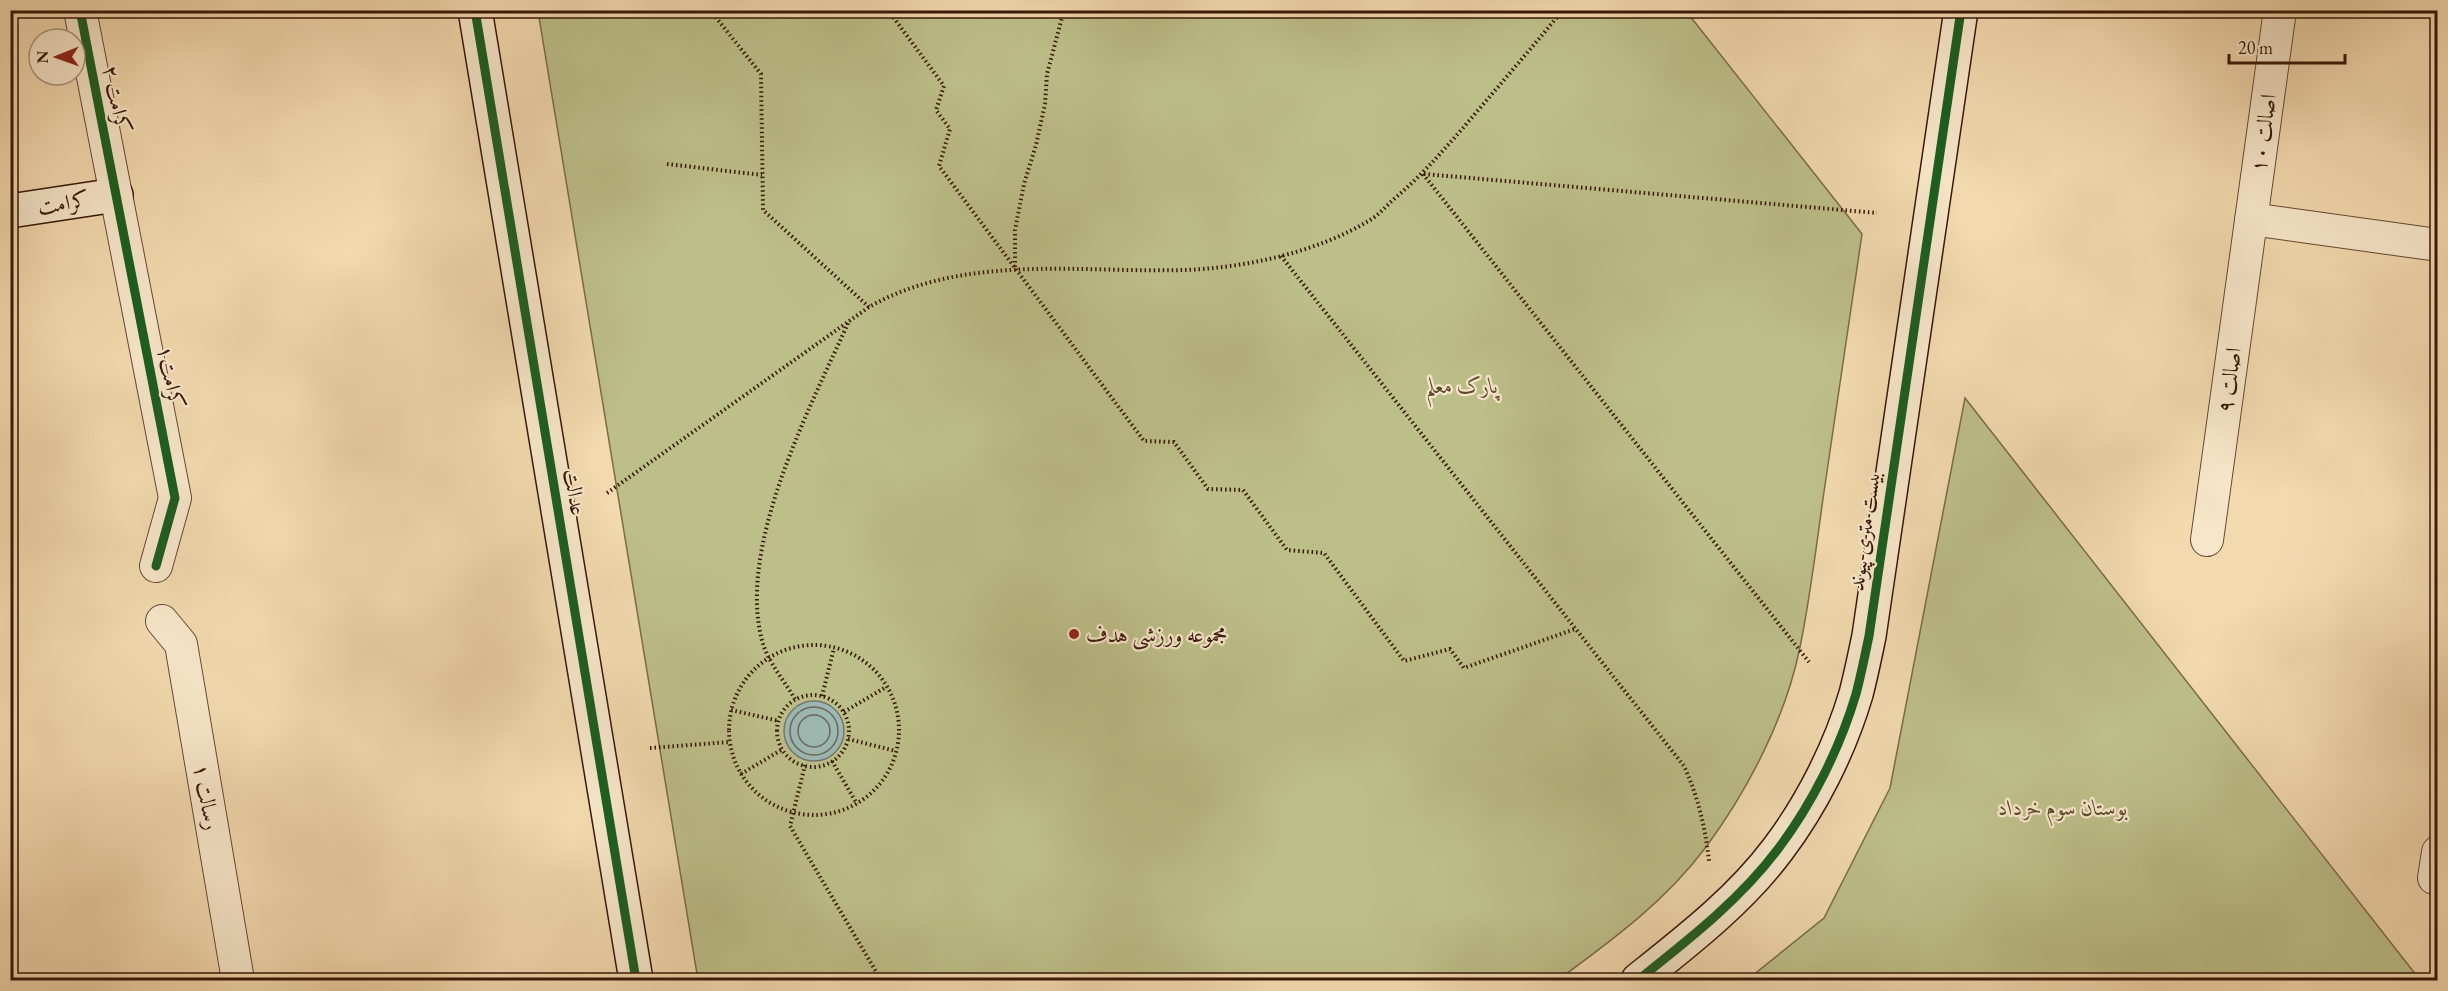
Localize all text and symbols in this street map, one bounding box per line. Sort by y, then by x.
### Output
north arrow [27,27,87,87]
scale bar [2229,27,2344,65]
text: 20 m [2238,36,2273,59]
text: N [32,51,53,64]
street label: کرامت ۲ [96,63,138,135]
street label: اصالت ۱۰ [2243,92,2283,174]
street label: کرامت [36,185,90,221]
street label: کرامت۱ [151,343,191,411]
street label: اصالت ۹ [2210,345,2248,415]
park label: پارک معلم [1426,371,1500,408]
street label: عدالت [557,467,593,517]
street label: بیست متری پیوند [1841,469,1888,593]
place label: مجموعه ورزشی هدف [1086,620,1227,650]
marker: مجموعه ورزشی هدف [1067,627,1081,641]
street label: رسالت ۱ [187,762,227,832]
park label: بوستان سوم خرداد [1998,793,2128,827]

